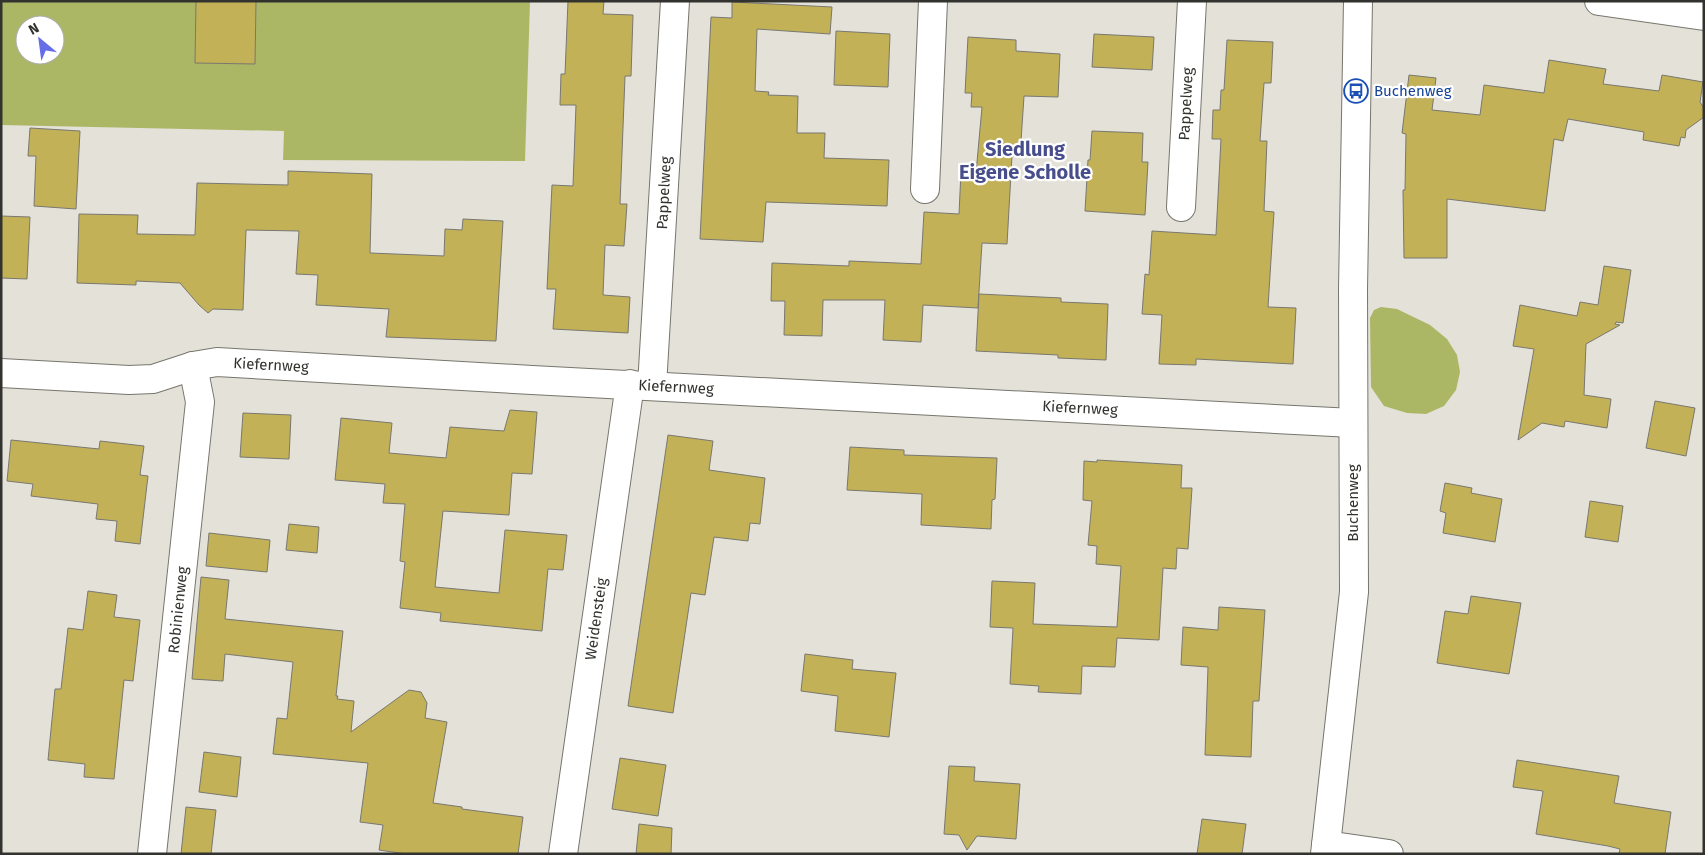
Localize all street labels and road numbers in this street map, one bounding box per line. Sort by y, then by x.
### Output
street label: Pappelweg [1175,67,1197,141]
street label: Pappelweg [653,156,675,230]
street label: Kiefernweg [233,354,309,376]
street label: Kiefernweg [638,376,714,398]
street label: Kiefernweg [1042,397,1118,419]
street label: Buchenweg [1344,464,1362,542]
street label: Robinienweg [164,565,192,654]
street label: Weidensteig [581,576,611,661]

